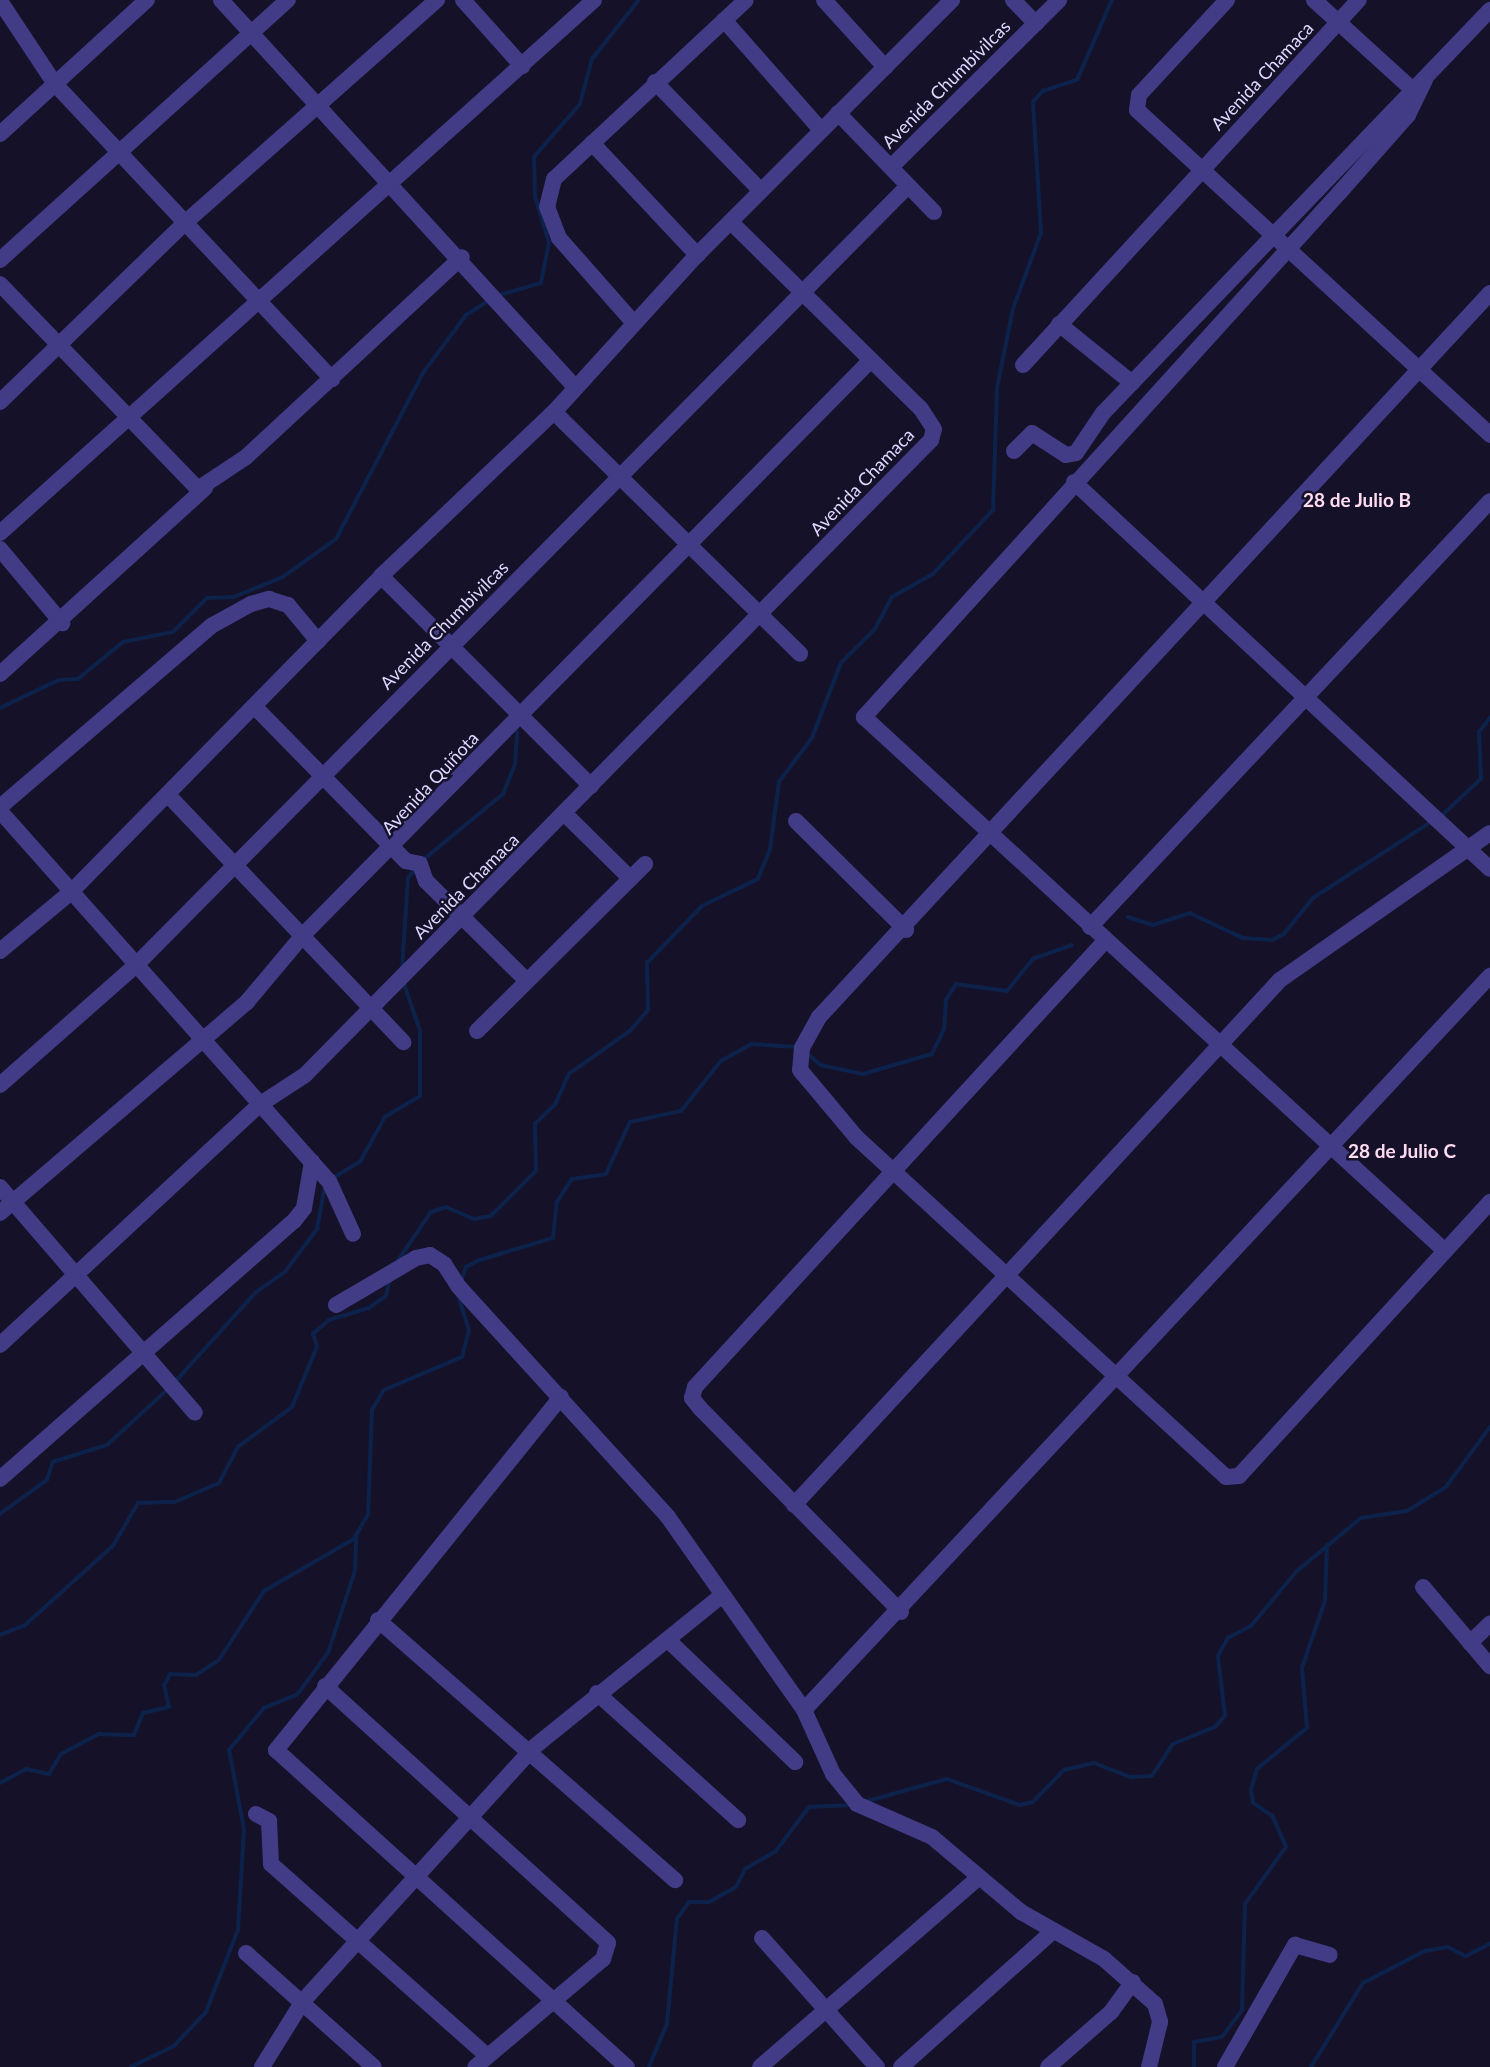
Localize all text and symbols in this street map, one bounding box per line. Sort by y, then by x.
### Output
street label: Avenida Chumbivilcas [877,15,1015,153]
street label: Avenida Chamaca [1206,17,1318,135]
street label: Avenida Chamaca [805,424,919,540]
district label: 28 de Julio B [1303,489,1411,511]
street label: Avenida Chumbivilcas [375,556,513,694]
street label: Avenida Quiñota [377,727,483,839]
street label: Avenida Chamaca [409,829,523,943]
district label: 28 de Julio C [1348,1140,1456,1162]

